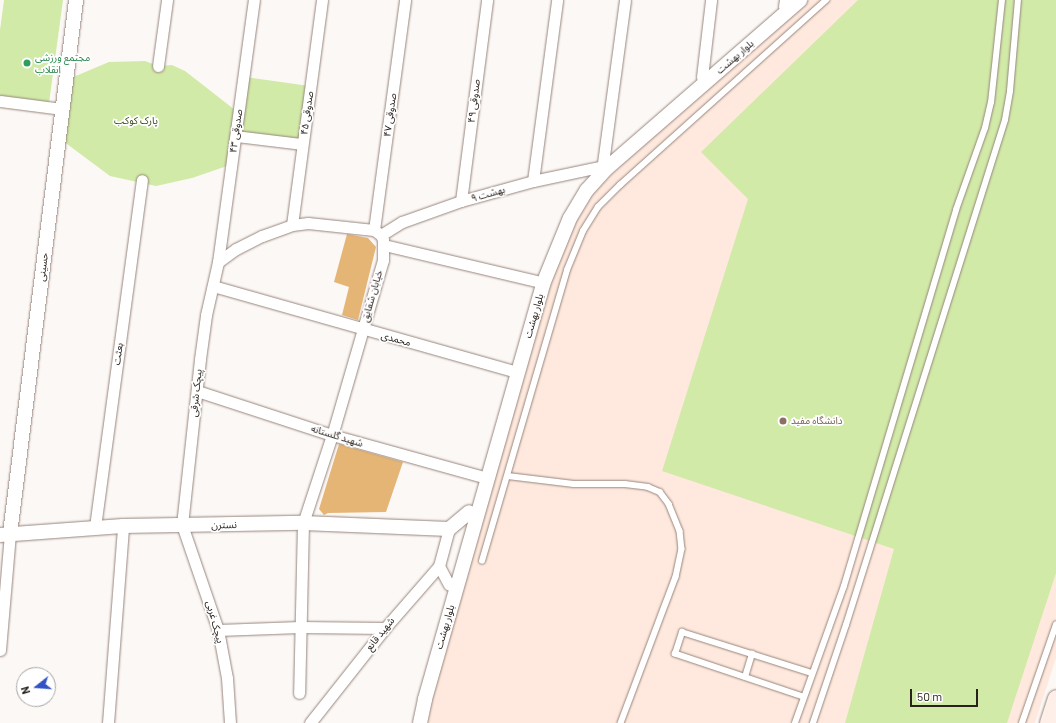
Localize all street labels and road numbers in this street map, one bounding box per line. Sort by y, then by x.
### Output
street label: بلوار بهشت [714,37,756,77]
street label: صدوقی ۴۹ [465,78,483,124]
street label: صدوقی ۴۵ [298,90,316,136]
street label: صدوقی ۴۷ [381,92,399,138]
street label: صدوقی ۴۳ [227,108,245,154]
street label: بهشت ۹ [470,183,506,205]
street label: حسینی [35,252,51,282]
street label: خیابان شقایق [359,269,385,323]
street label: بلوار بهشت [522,292,546,340]
street label: محمدی [380,329,412,349]
street label: بعثت [110,342,126,366]
street label: پیچک شرقی [188,368,204,418]
street label: شهید گلستانه [310,422,364,450]
street label: نسترن [211,519,237,531]
street label: پیچک غربی [204,599,226,645]
street label: بلوار بهشت [433,603,457,651]
street label: شهید قانع [363,615,397,653]

